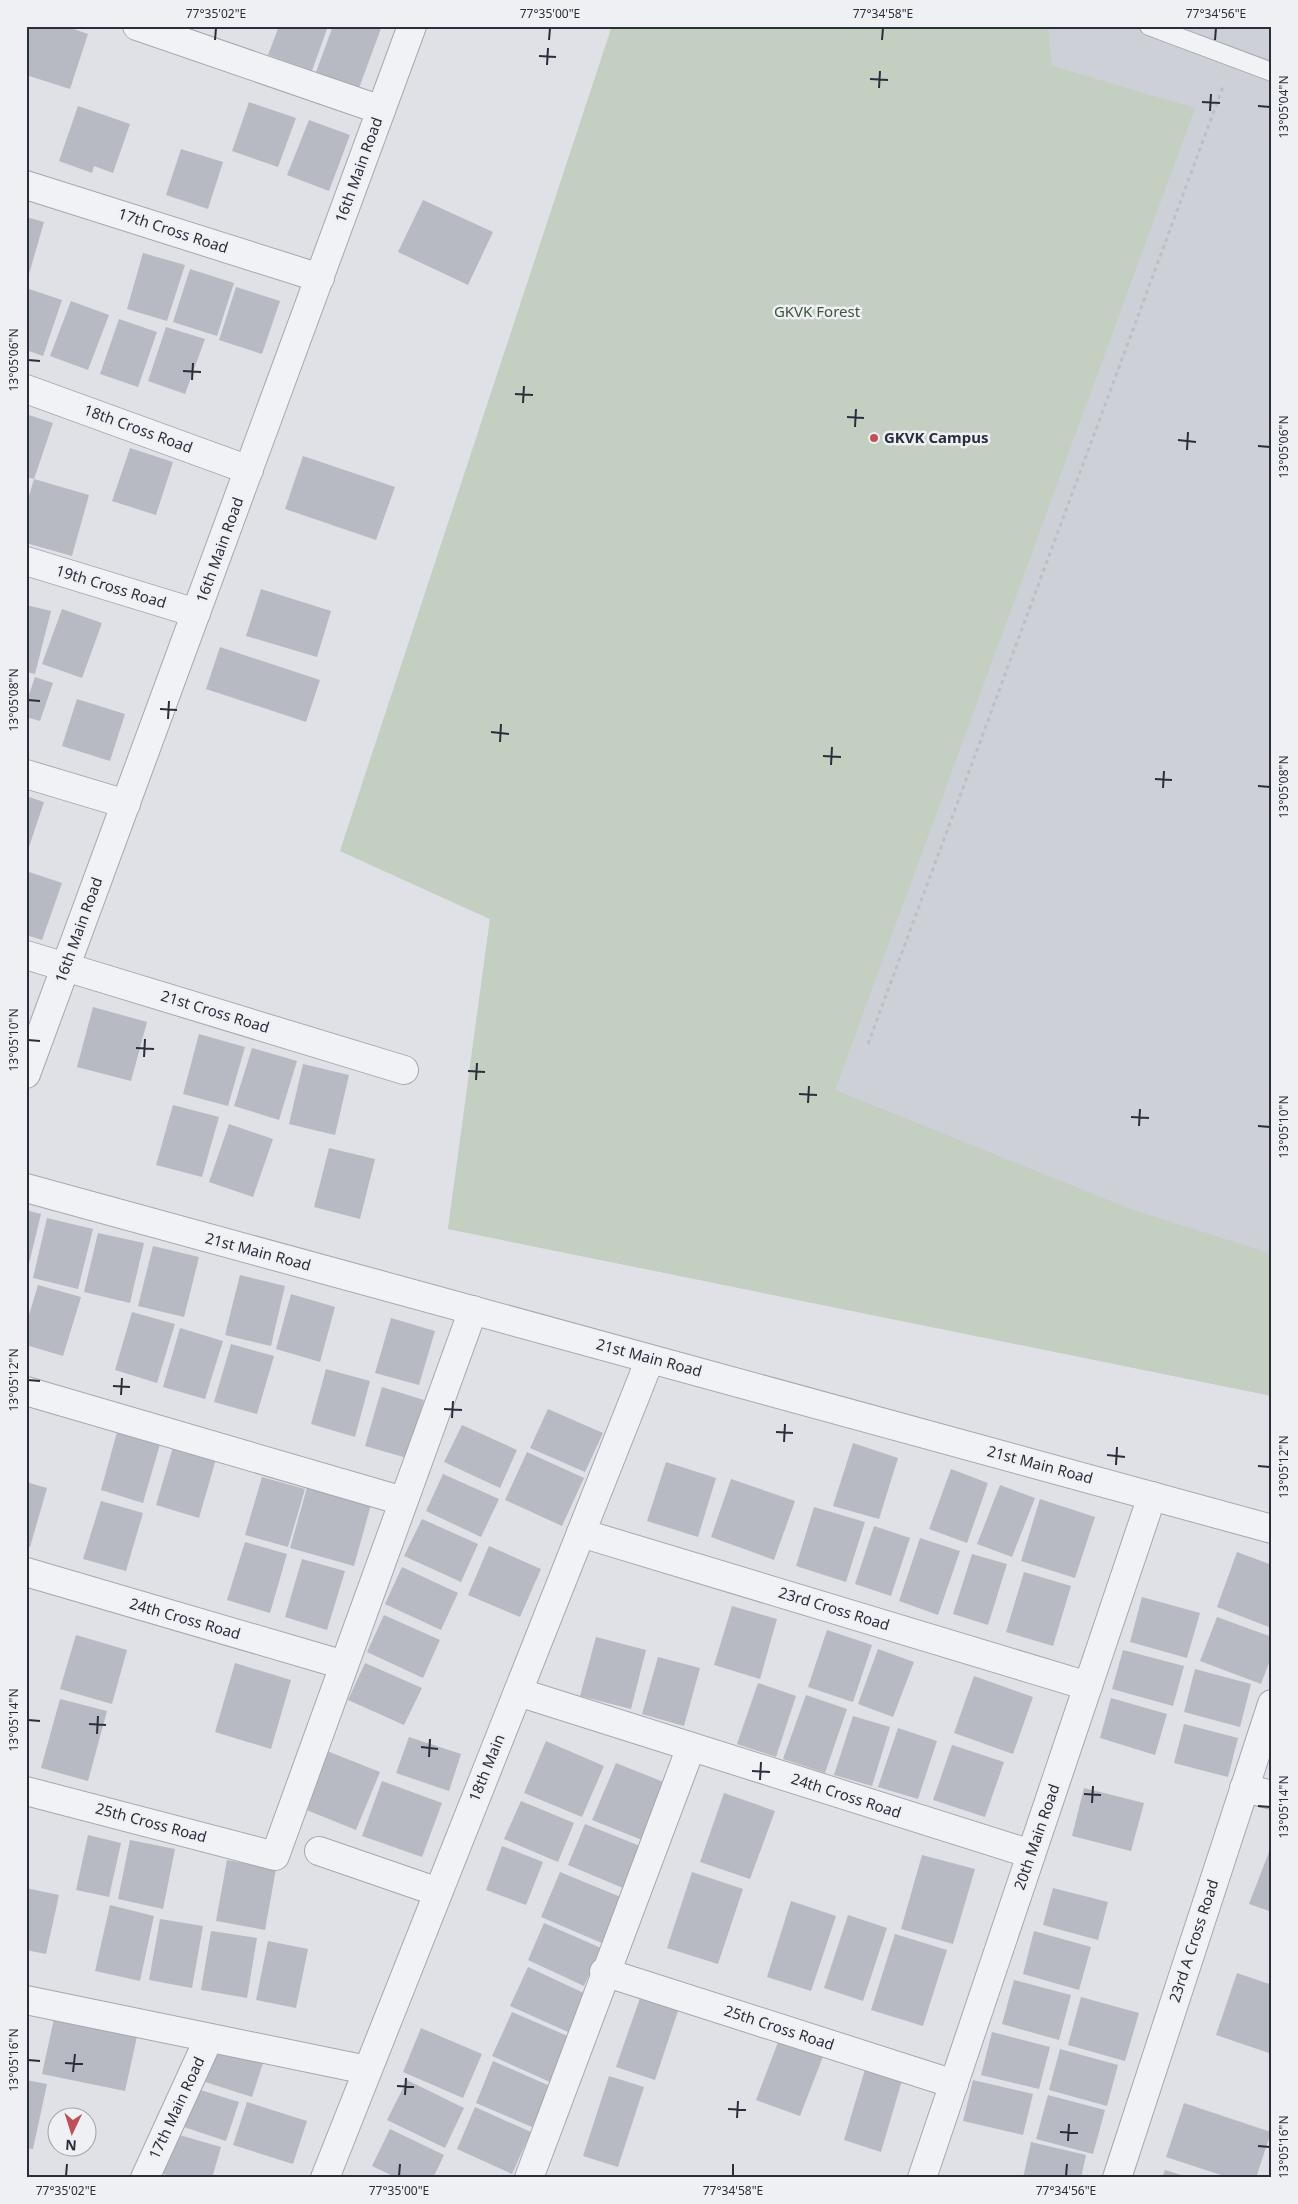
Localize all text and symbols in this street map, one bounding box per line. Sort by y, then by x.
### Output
text: 77°35'02"E [186,5,246,22]
text: 77°35'00"E [520,5,580,22]
text: 77°34'58"E [853,5,913,22]
text: 77°34'56"E [1186,5,1246,22]
text: 13°05'04"N [1275,75,1292,139]
street label: 16th Main Road [330,114,386,225]
street label: 17th Cross Road [116,203,231,257]
park label: GKVK Forest [774,301,861,321]
text: 13°05'06"N [5,328,22,392]
street label: 18th Cross Road [81,399,196,457]
text: 13°05'06"N [1275,415,1292,479]
place label: GKVK Campus [884,427,988,447]
marker: GKVK Campus [868,432,880,444]
street label: 16th Main Road [191,494,247,605]
street label: 19th Cross Road [54,560,169,612]
text: 13°05'08"N [5,668,22,732]
text: 13°05'08"N [1275,755,1292,819]
street label: 16th Main Road [50,874,106,985]
street label: 21st Cross Road [159,985,272,1037]
text: 13°05'10"N [5,1008,22,1072]
text: 13°05'10"N [1275,1095,1292,1159]
street label: 21st Main Road [203,1227,313,1275]
street label: 21st Main Road [594,1333,704,1381]
text: 13°05'12"N [5,1348,22,1412]
text: 13°05'12"N [1275,1435,1292,1499]
street label: 21st Main Road [985,1440,1095,1488]
street label: 23rd Cross Road [776,1582,892,1634]
street label: 24th Cross Road [127,1593,243,1643]
text: 13°05'14"N [5,1688,22,1752]
street label: 18th Main [464,1731,509,1804]
street label: 24th Cross Road [789,1768,904,1822]
text: 13°05'14"N [1275,1775,1292,1839]
street label: 20th Main Road [1009,1781,1064,1892]
street label: 25th Cross Road [93,1798,209,1847]
street label: 23rd A Cross Road [1164,1877,1222,2005]
street label: 25th Cross Road [722,2000,837,2054]
text: 13°05'16"N [5,2028,22,2092]
street label: 17th Main Road [144,2053,209,2162]
north arrow [48,2106,98,2156]
text: 13°05'16"N [1275,2115,1292,2179]
text: N [65,2136,77,2155]
text: 77°35'02"E [36,2182,96,2199]
text: 77°35'00"E [369,2182,429,2199]
text: 77°34'58"E [703,2182,763,2199]
text: 77°34'56"E [1036,2182,1096,2199]

